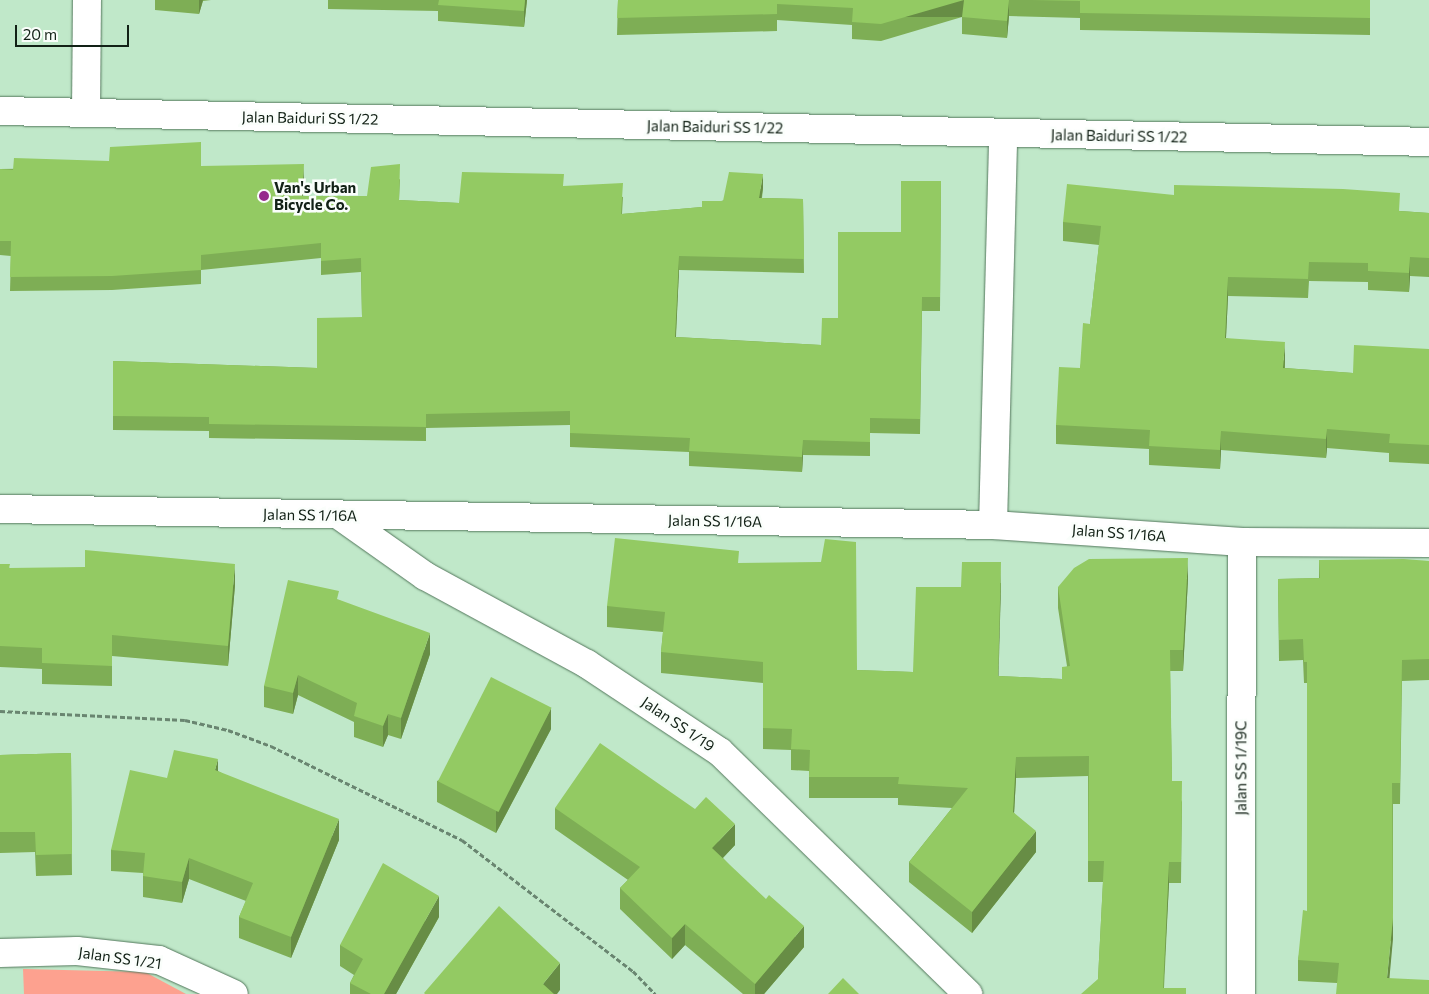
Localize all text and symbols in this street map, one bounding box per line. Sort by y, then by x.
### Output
scale bar [18,15,131,47]
text: 20 m [23,25,57,43]
street label: Jalan Baiduri SS 1/22 [242,108,378,128]
street label: Jalan Baiduri SS 1/22 [647,117,783,137]
street label: Jalan Baiduri SS 1/22 [1051,126,1187,146]
place label: Van's Urban Bicycle Co. [274,178,356,213]
marker: Van's Urban Bicycle Co. [258,190,270,202]
street label: Jalan SS 1/16A [263,505,357,525]
street label: Jalan SS 1/16A [668,511,762,531]
street label: Jalan SS 1/16A [1071,521,1167,545]
street label: Jalan SS 1/19 [638,693,718,755]
street label: Jalan SS 1/19C [1232,721,1250,815]
street label: Jalan SS 1/21 [77,943,163,973]

